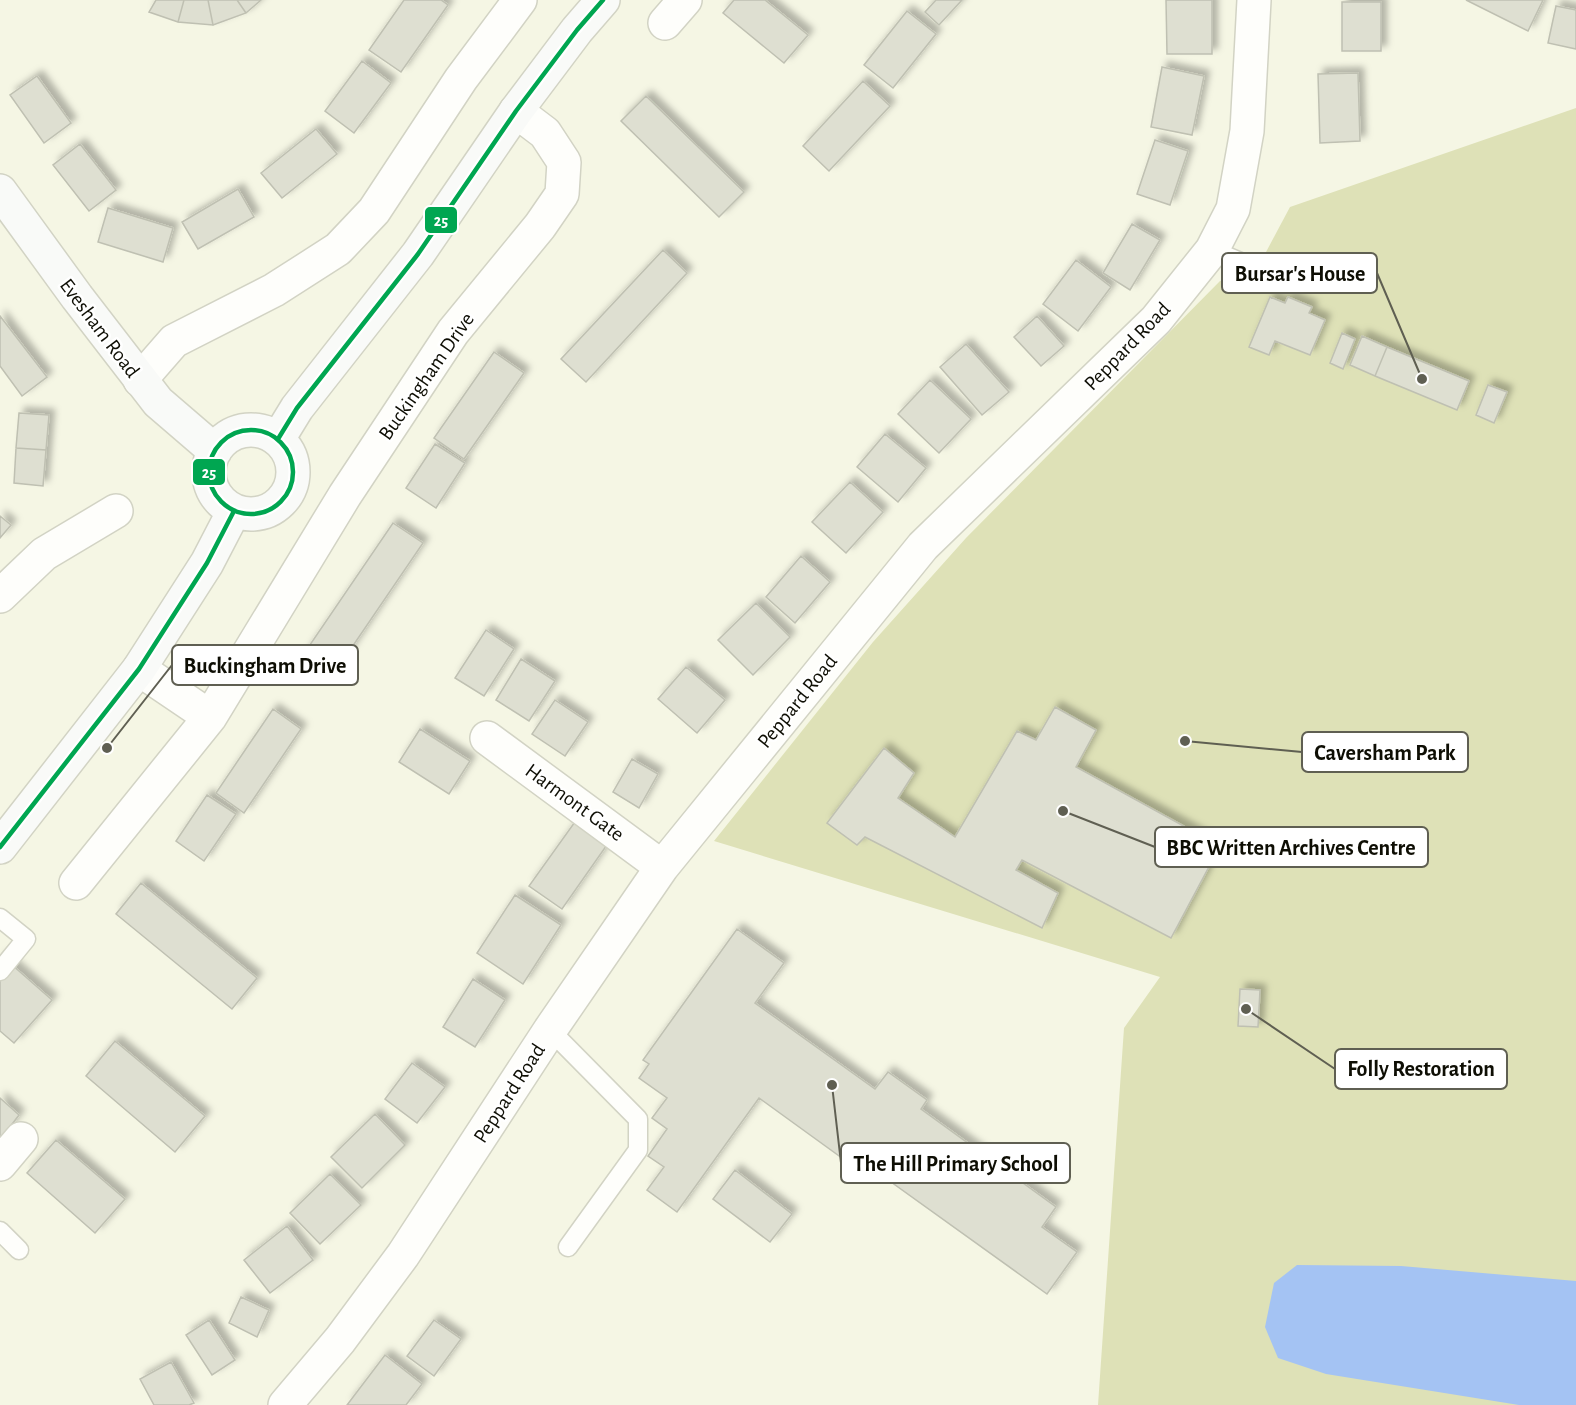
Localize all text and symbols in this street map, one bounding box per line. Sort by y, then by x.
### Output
line badge: 25 [424,206,458,234]
text: 25 [434,213,448,229]
callout: Bursar's House [1222,253,1377,293]
text: Bursar's House [1235,263,1365,285]
street label: Evesham Road [56,275,144,382]
street label: Peppard Road [1080,298,1174,394]
street label: Buckingham Drive [375,309,478,444]
line badge: 25 [192,458,226,486]
text: 25 [202,465,216,481]
callout: Buckingham Drive [172,645,358,685]
street label: Peppard Road [754,651,841,752]
text: Buckingham Drive [184,655,346,677]
callout: Caversham Park [1302,732,1468,772]
text: Caversham Park [1314,742,1456,764]
street label: Harmont Gate [521,760,628,845]
callout: BBC Written Archives Centre [1155,827,1428,867]
text: BBC Written Archives Centre [1166,837,1416,859]
street label: Peppard Road [470,1040,549,1147]
callout: Folly Restoration [1335,1049,1507,1089]
text: Folly Restoration [1347,1058,1495,1081]
callout: The Hill Primary School [841,1143,1070,1183]
text: The Hill Primary School [853,1153,1059,1176]

